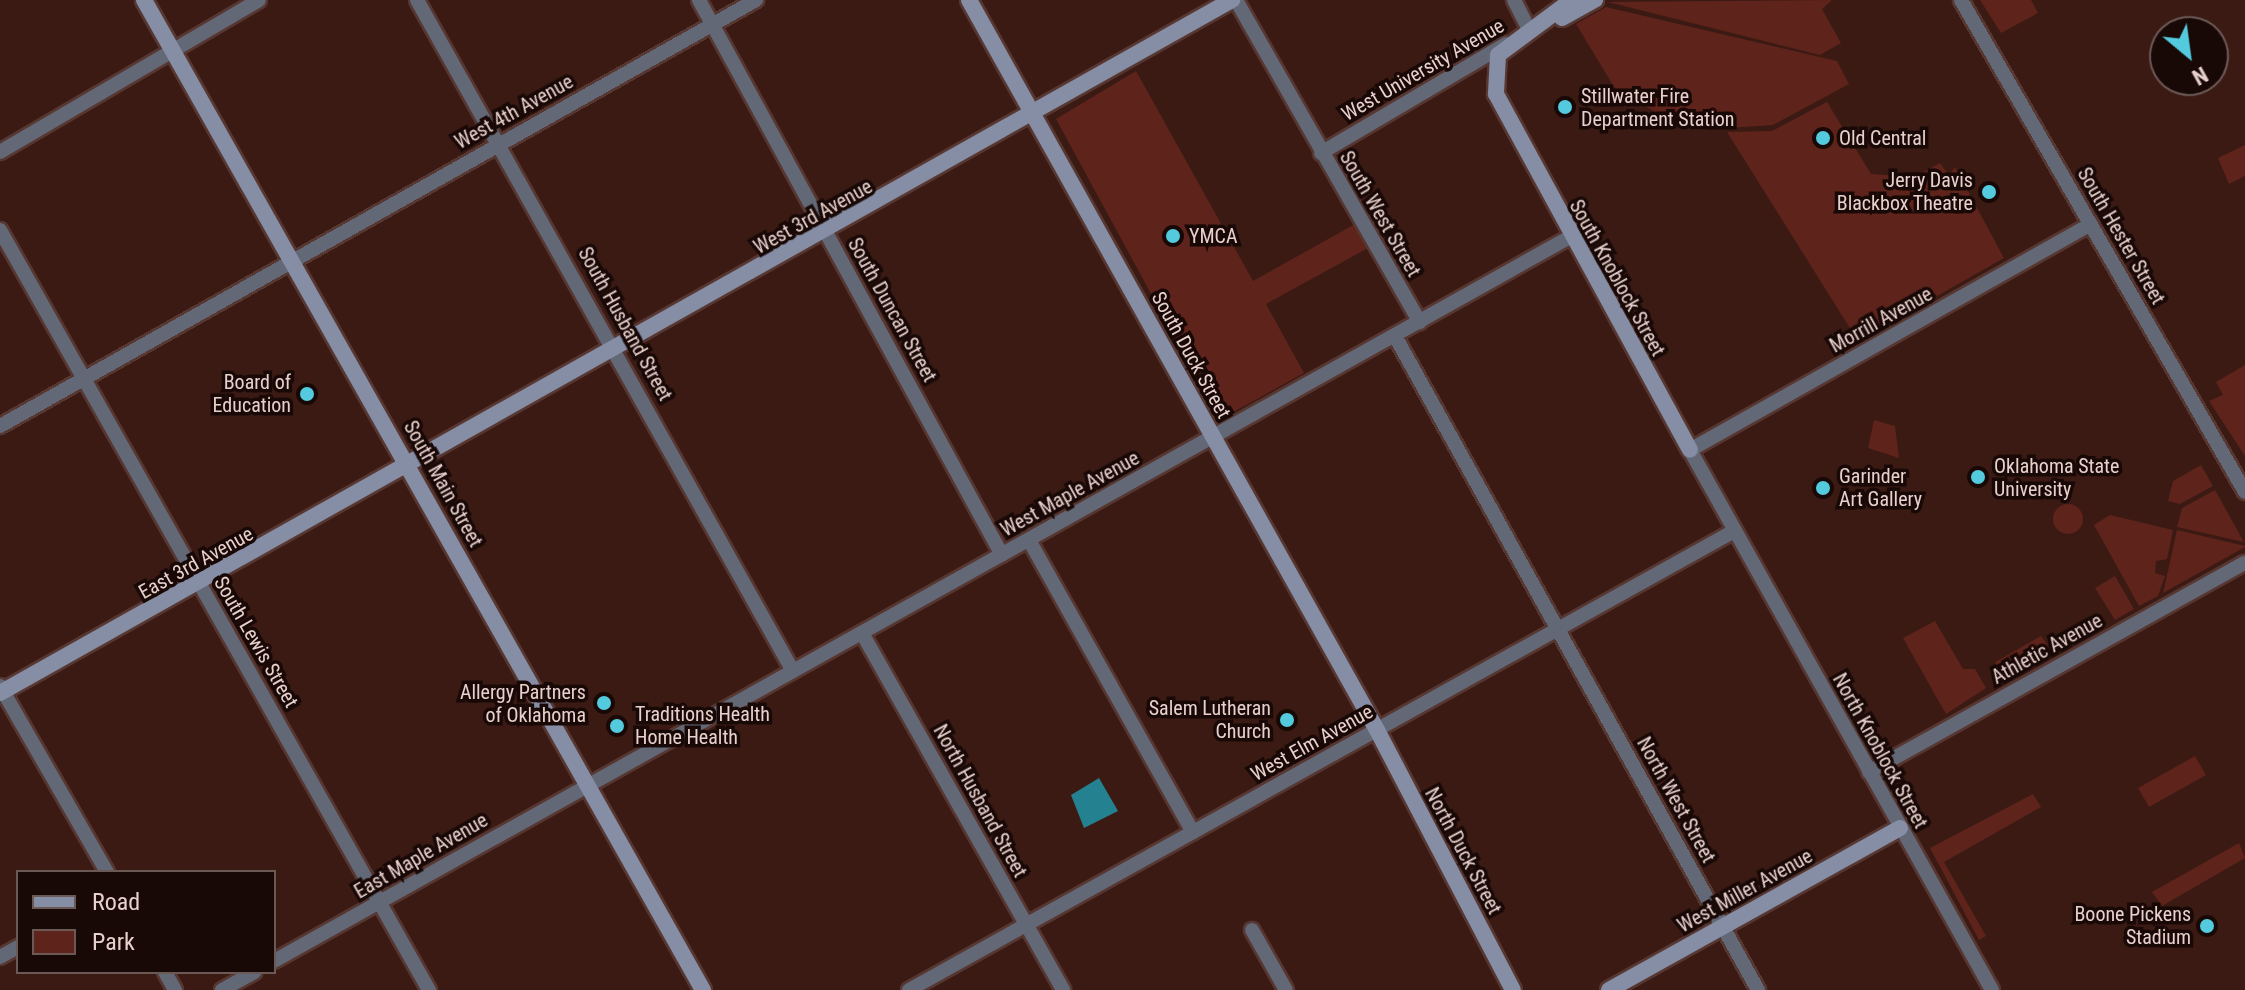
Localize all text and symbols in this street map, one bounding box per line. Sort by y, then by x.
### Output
street label: West University Avenue [1338,14,1508,126]
north arrow [2149,16,2229,96]
text: N [2188,61,2212,90]
street label: West 4th Avenue [451,70,577,154]
place label: Stillwater Fire Department Station [1581,84,1734,131]
marker: Stillwater Fire Department Station [1556,98,1574,116]
place label: Old Central [1839,126,1926,150]
marker: Old Central [1814,129,1832,147]
street label: South West Street [1334,147,1426,281]
street label: South Hester Street [2072,163,2170,309]
place label: Jerry Davis Blackbox Theatre [1836,168,1973,215]
street label: West 3rd Avenue [750,175,876,259]
marker: Jerry Davis Blackbox Theatre [1980,183,1998,201]
street label: South Knoblock Street [1564,196,1670,360]
place label: YMCA [1189,224,1237,248]
marker: YMCA [1164,227,1182,245]
street label: South Duncan Street [842,234,942,386]
street label: South Husband Street [573,243,677,405]
street label: Morrill Avenue [1826,282,1936,358]
street label: South Duck Street [1146,288,1236,422]
place label: Board of Education [213,370,291,417]
marker: Board of Education [298,385,316,403]
street label: South Main Street [398,417,488,551]
street label: West Maple Avenue [997,446,1143,542]
place label: Oklahoma State University [1994,454,2119,501]
place label: Garinder Art Gallery [1839,464,1922,511]
marker: Oklahoma State University [1969,468,1987,486]
marker: Garinder Art Gallery [1814,479,1832,497]
street label: East 3rd Avenue [135,522,257,604]
street label: South Lewis Street [209,572,303,712]
street label: Athletic Avenue [1987,609,2107,689]
street label: North Knoblock Street [1827,669,1933,833]
place label: Allergy Partners of Oklahoma [460,680,586,727]
marker: Allergy Partners of Oklahoma [593,692,615,714]
place label: Salem Lutheran Church [1149,696,1271,743]
street label: West Elm Avenue [1247,700,1377,786]
place label: Traditions Health Home Health [635,702,770,749]
marker: Salem Lutheran Church [1278,711,1296,729]
marker: Traditions Health Home Health [606,715,628,737]
street label: North Husband Street [928,720,1032,882]
street label: North West Street [1632,733,1720,867]
street label: North Duck Street [1420,784,1506,918]
street label: East Maple Avenue [350,808,492,904]
street label: West Miller Avenue [1673,844,1817,938]
legend [16,870,276,974]
text: Road [92,888,140,916]
place label: Boone Pickens Stadium [2074,902,2191,949]
marker: Boone Pickens Stadium [2198,917,2216,935]
text: Park [92,928,135,956]

